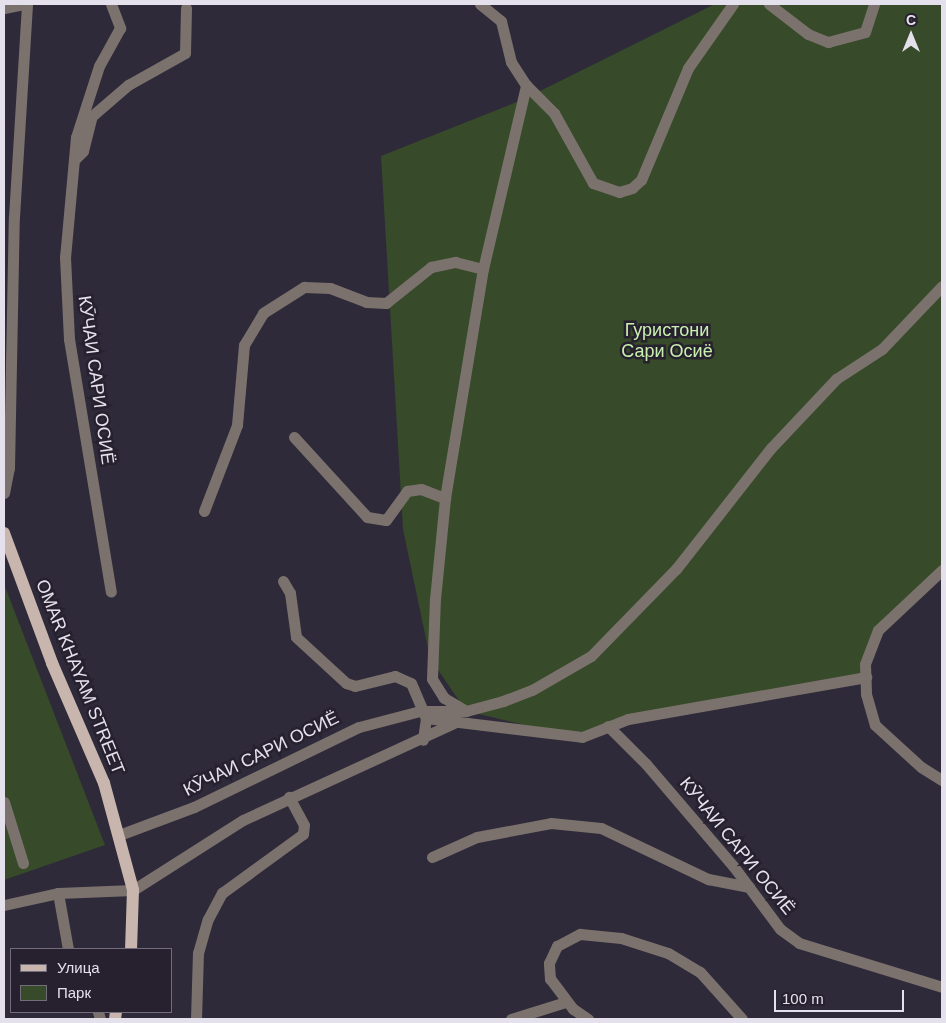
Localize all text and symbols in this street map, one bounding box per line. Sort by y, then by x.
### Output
north arrow [886,10,936,60]
text: С [906,12,916,28]
street label: КӮЧАИ САРИ ОСИЁ [73,294,119,466]
park label: Гуристони Сари Осиё [621,320,713,362]
street label: OMAR KHAYAM STREET [31,576,129,778]
street label: КӮЧАИ САРИ ОСИЁ [180,707,342,801]
street label: КӮЧАИ САРИ ОСИЁ [675,773,799,919]
legend [10,948,172,1013]
text: Улица [57,959,100,976]
scale bar [776,980,906,1012]
text: Парк [57,984,91,1001]
text: 100 m [782,990,824,1007]

